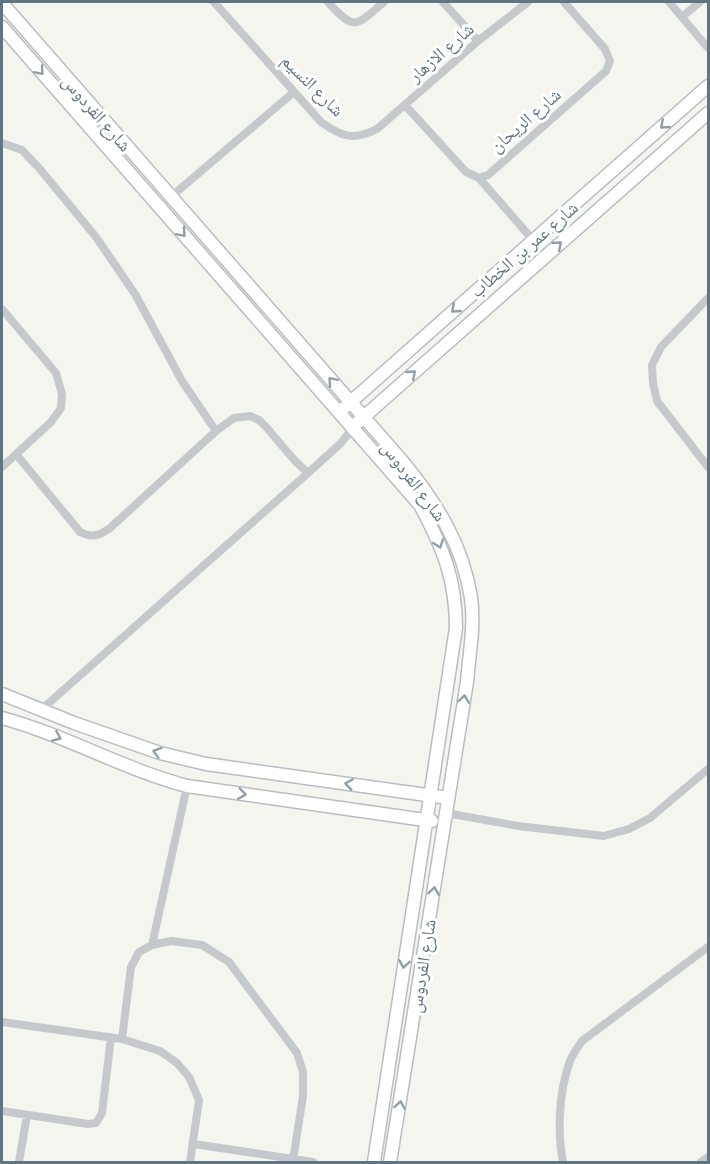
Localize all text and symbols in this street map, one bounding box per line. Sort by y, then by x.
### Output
street label: شارع الازهار [402,16,479,88]
street label: شارع النسيم [276,48,350,122]
one-way arrow [33,64,44,75]
street label: شارع الفردوس [56,69,138,157]
street label: شارع الريحان [484,82,566,158]
one-way arrow [660,118,671,129]
street label: شارع عمر بن الخطاب [465,195,583,303]
one-way arrow [175,226,186,237]
one-way arrow [551,241,562,252]
one-way arrow [451,302,462,313]
one-way arrow [405,370,415,381]
one-way arrow [328,377,339,388]
street label: شارع الفردوس [375,436,453,526]
one-way arrow [432,538,444,549]
one-way arrow [458,694,470,703]
one-way arrow [50,730,61,742]
one-way arrow [152,747,163,759]
one-way arrow [344,778,353,791]
one-way arrow [237,788,247,800]
one-way arrow [427,887,439,896]
street label: شارع الفردوس [402,917,442,1015]
one-way arrow [399,959,411,969]
one-way arrow [393,1100,405,1109]

